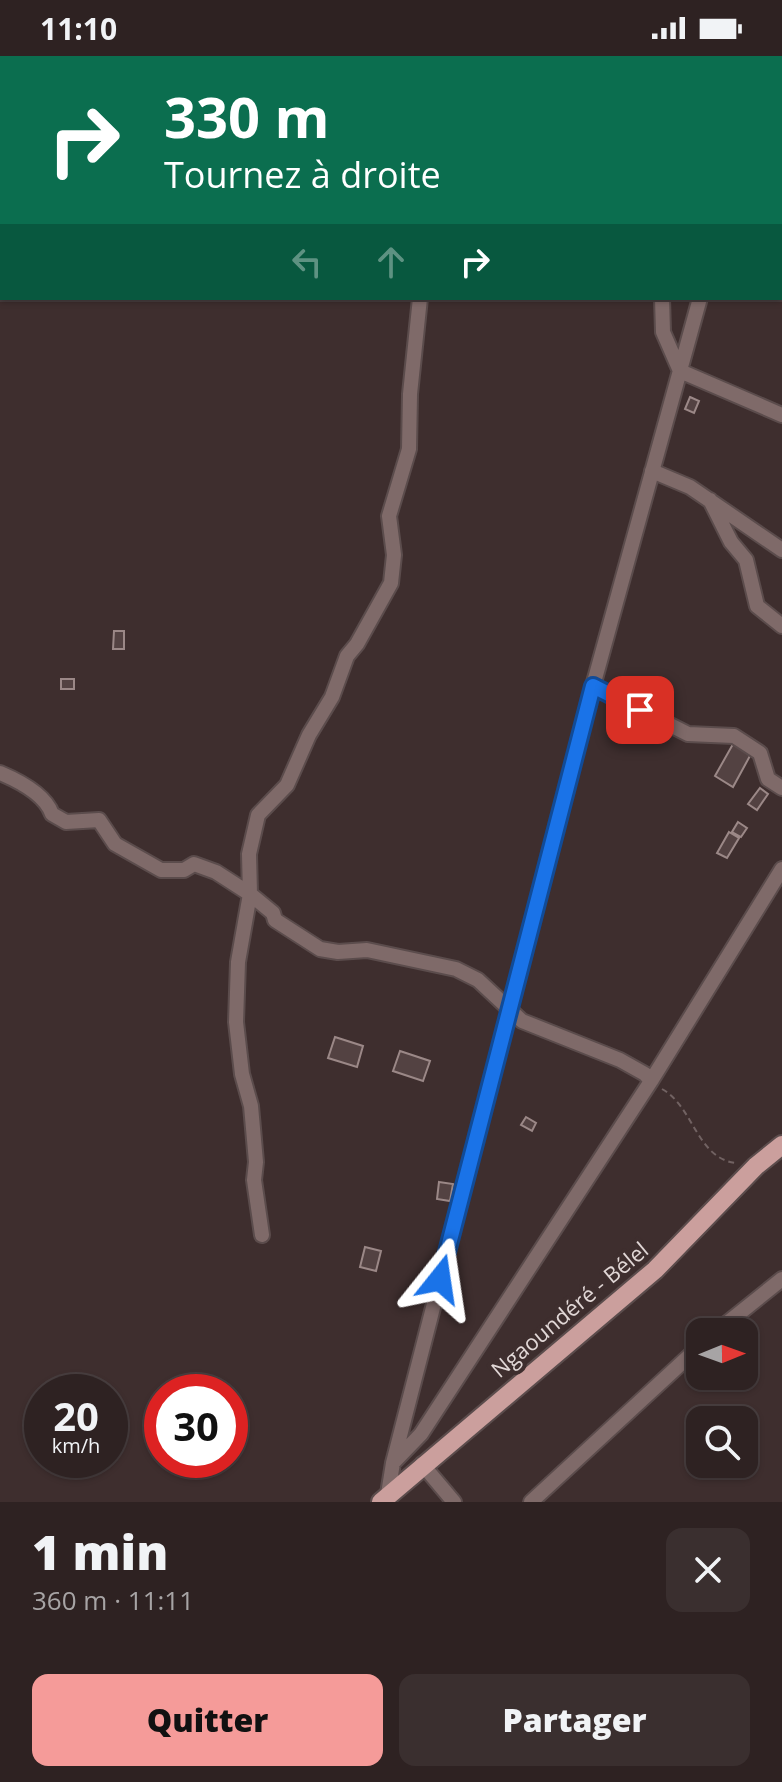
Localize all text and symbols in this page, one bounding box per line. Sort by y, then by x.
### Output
text: 11:10 [40,8,117,49]
text: 330 m [164,78,330,154]
icon: right [32,88,136,192]
text: Tournez à droite [164,150,441,199]
icon: left [285,240,329,284]
icon: ahead [369,240,413,284]
icon: right [453,240,497,284]
pin [606,676,674,744]
icon: arrive [618,688,662,732]
street label: Ngaoundéré - Bélel [484,1234,654,1384]
position arrow [398,1237,482,1321]
north arrow [686,1318,758,1390]
map controls [686,1318,758,1478]
speed limit sign: 30 [144,1374,248,1478]
text: 20 [53,1388,99,1443]
button: search [686,1406,758,1478]
text: km/h [52,1432,100,1459]
text: 1 min [32,1519,168,1584]
button: close [666,1528,750,1612]
text: 360 m · 11:11 [32,1582,194,1618]
button: Quitter [32,1674,383,1766]
button: Partager [399,1674,750,1766]

